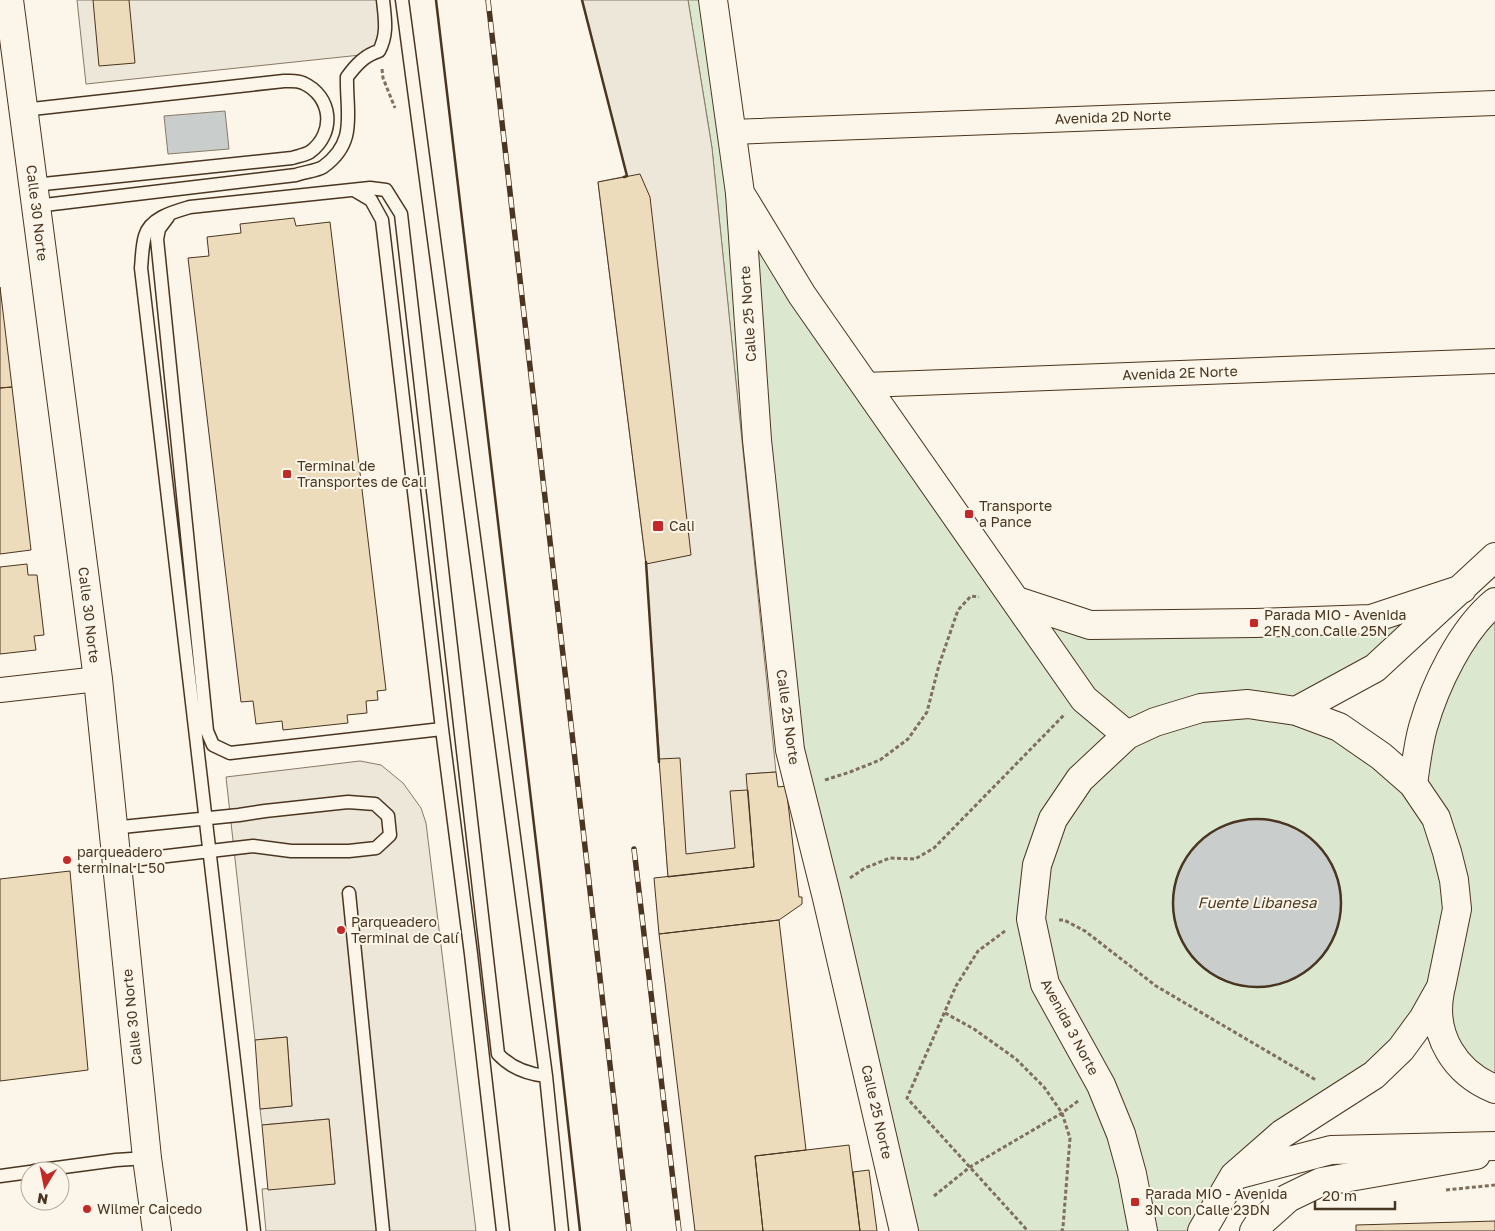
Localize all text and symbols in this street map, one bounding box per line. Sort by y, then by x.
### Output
street label: Avenida 2D Norte [1054,106,1172,127]
street label: Calle 30 Norte [23,164,52,262]
street label: Calle 25 Norte [736,265,759,363]
street label: Avenida 2E Norte [1122,362,1238,383]
place label: Terminal de Transportes de Cali [297,457,427,490]
marker: Terminal de Transportes de Cali [281,468,293,480]
place label: Transporte a Pance [979,497,1052,530]
marker: Transporte a Pance [963,508,975,520]
place label: Cali [669,517,695,534]
marker: Cali [651,519,665,533]
street label: Calle 30 Norte [75,566,104,664]
place label: Parada MIO - Avenida 2FN con Calle 25N [1264,606,1406,639]
marker: Parada MIO - Avenida 2FN con Calle 25N [1248,617,1260,629]
street label: Calle 25 Norte [773,668,804,766]
place label: parqueadero terminal L 50 [77,843,165,876]
marker: parqueadero terminal L 50 [61,854,73,866]
water label: Fuente Libanesa [1198,893,1317,911]
place label: Parqueadero Terminal de Calí [351,913,460,946]
marker: Parqueadero Terminal de Calí [335,924,347,936]
street label: Calle 30 Norte [118,968,145,1066]
street label: Avenida 3 Norte [1038,976,1103,1078]
street label: Calle 25 Norte [858,1063,897,1161]
north arrow [20,1161,70,1211]
scale bar [1315,1178,1395,1210]
place label: Parada MIO - Avenida 3N con Calle 23DN [1145,1185,1287,1218]
text: 20 m [1322,1186,1357,1204]
text: N [36,1190,49,1209]
marker: Parada MIO - Avenida 3N con Calle 23DN [1129,1196,1141,1208]
place label: Wilmer Caicedo [97,1200,202,1217]
marker: Wilmer Caicedo [81,1203,93,1215]

